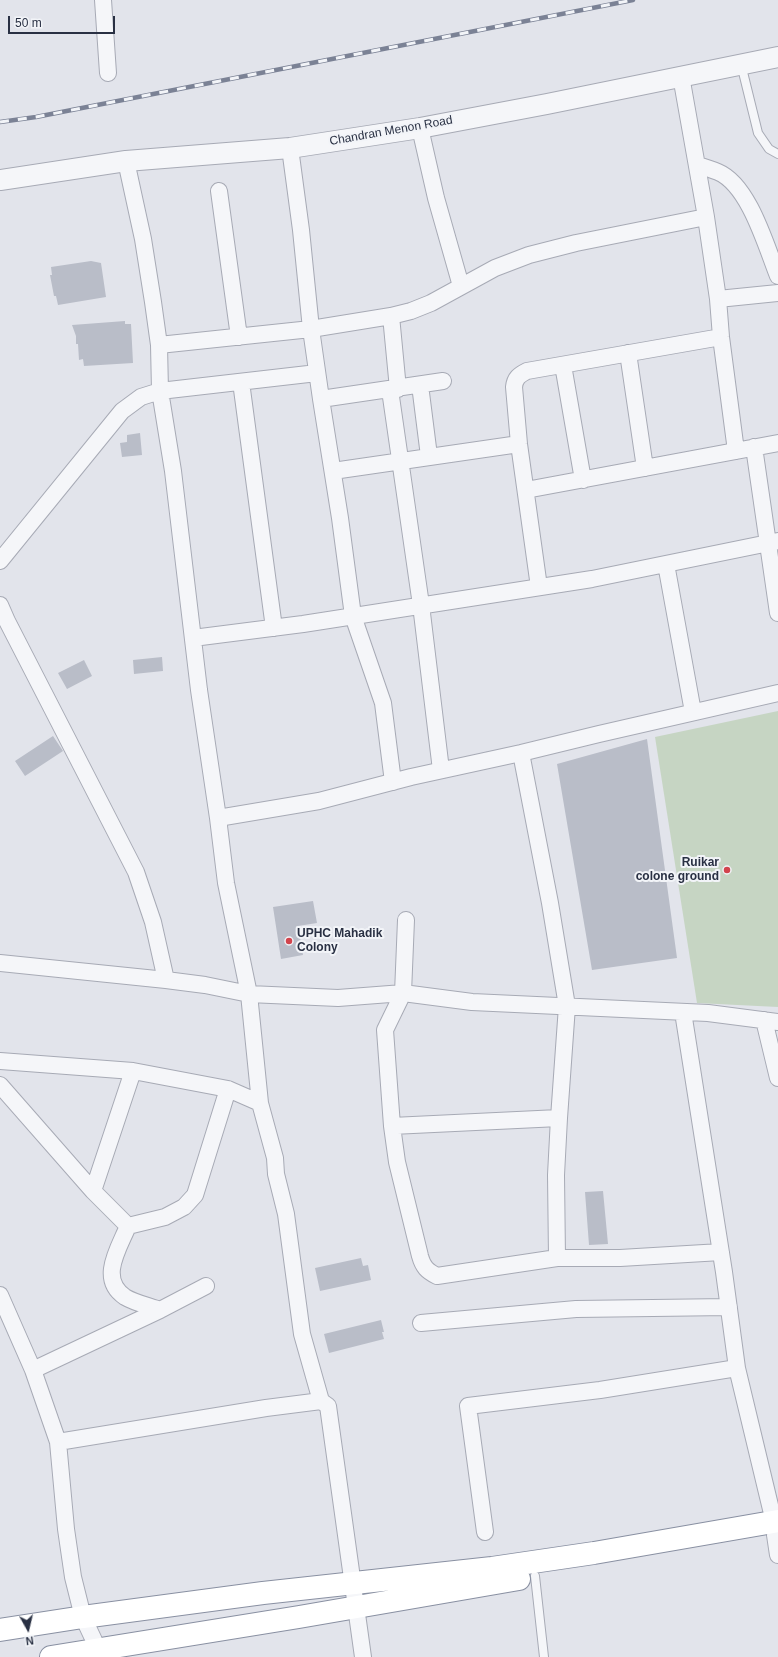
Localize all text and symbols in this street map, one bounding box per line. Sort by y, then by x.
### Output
scale bar [10,8,117,34]
text: 50 m [15,16,42,30]
street label: Chandran Menon Road [328,113,454,149]
place label: Ruikar colone ground [636,856,719,884]
marker: Ruikar colone ground [722,865,732,875]
place label: UPHC Mahadik Colony [297,927,382,955]
marker: UPHC Mahadik Colony [284,936,294,946]
north arrow [8,1609,48,1649]
text: N [25,1634,34,1647]

